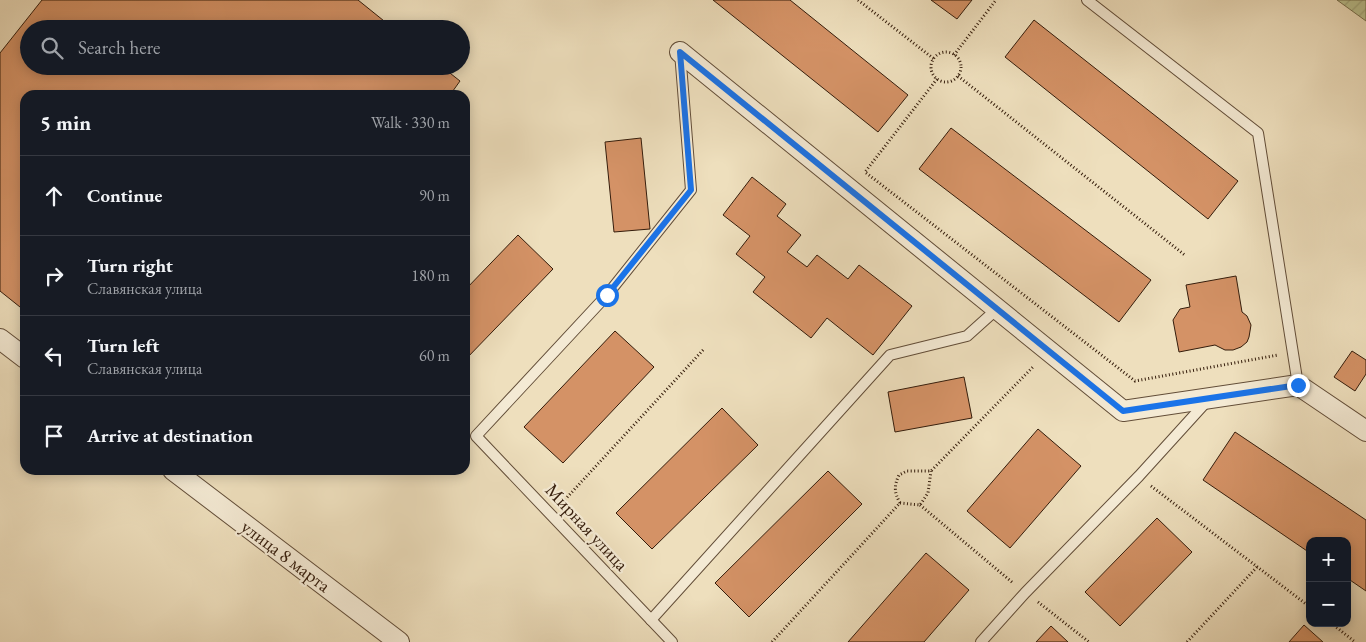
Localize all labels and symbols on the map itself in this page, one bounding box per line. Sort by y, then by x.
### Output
route start [596,284,619,307]
route end [1287,374,1310,397]
street label: Мирная улица [540,478,634,576]
street label: улица 8 марта [236,514,336,598]

